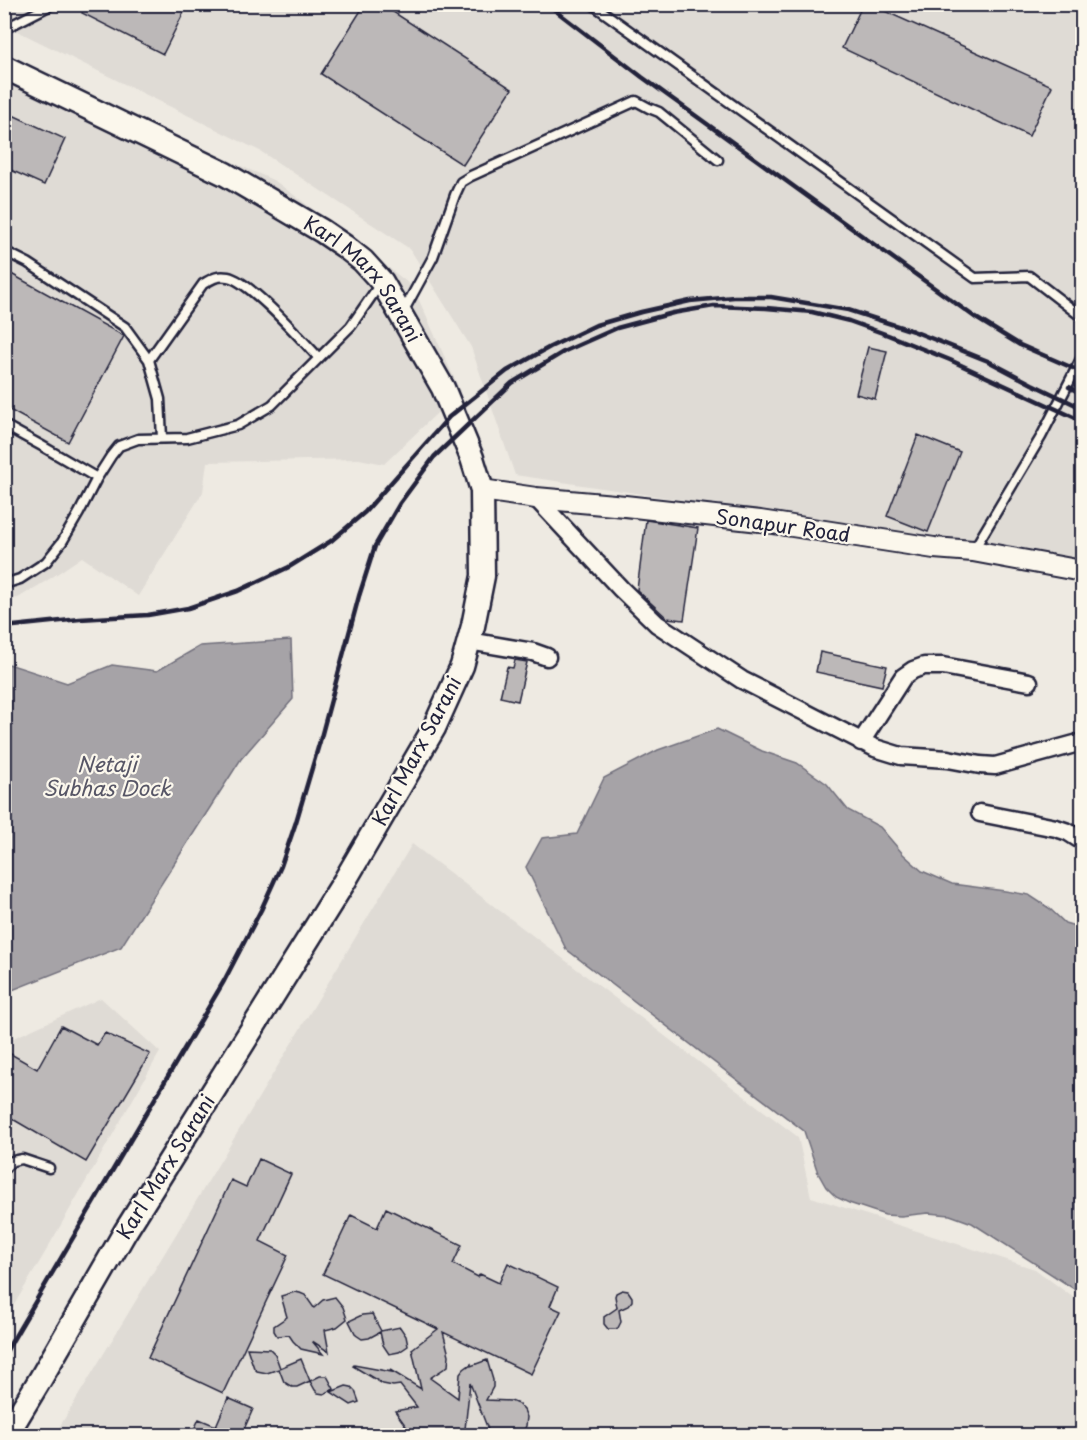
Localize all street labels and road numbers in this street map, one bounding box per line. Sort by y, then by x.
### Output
street label: Karl Marx Sarani [299,208,430,348]
street label: Sonapur Road [714,501,852,549]
street label: Karl Marx Sarani [364,670,468,831]
street label: Karl Marx Sarani [109,1088,222,1245]

